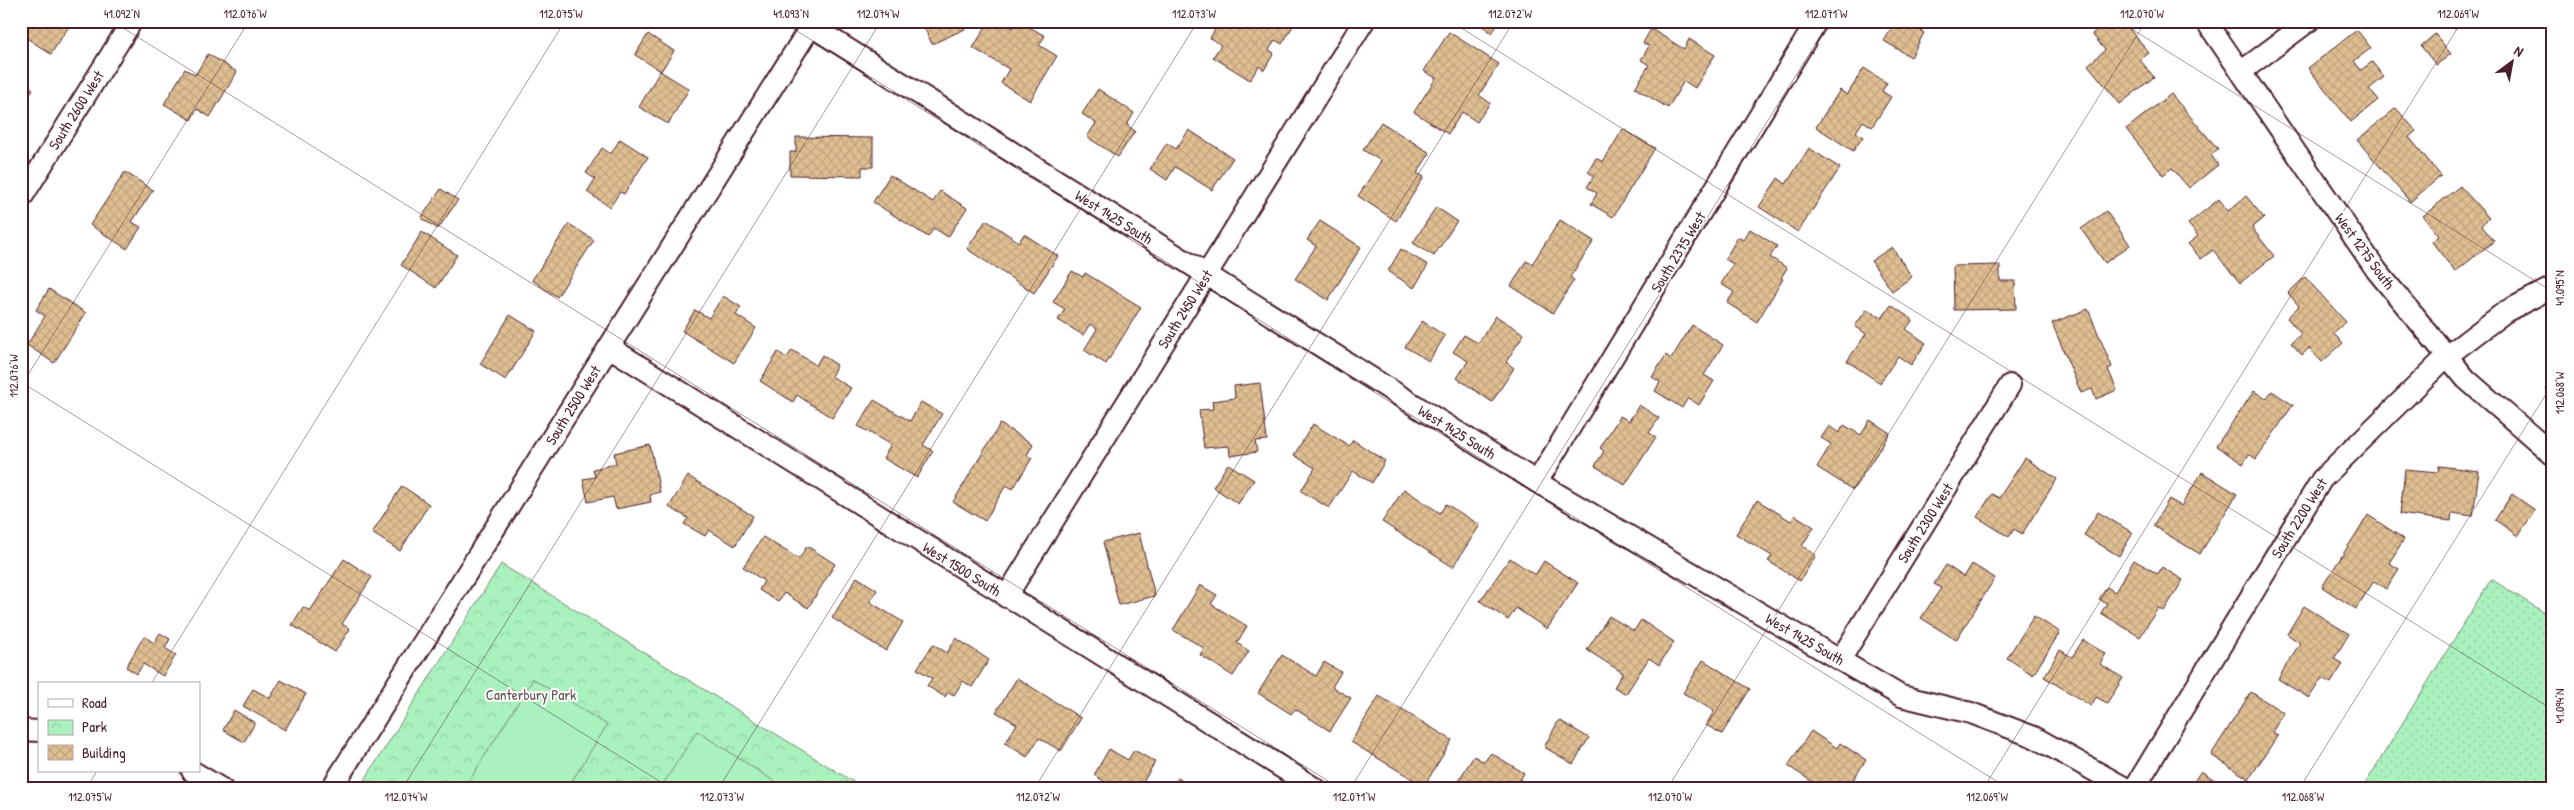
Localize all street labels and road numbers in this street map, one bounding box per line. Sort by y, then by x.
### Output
street label: South 2600 West [43,66,109,154]
street label: West 1425 South [1071,185,1157,249]
street label: South 2375 West [1646,207,1711,296]
street label: West 1275 South [2330,209,2400,293]
street label: South 2450 West [1152,265,1218,352]
street label: South 2500 West [540,360,606,449]
street label: West 1425 South [1414,400,1500,464]
street label: South 2200 West [2266,473,2332,562]
street label: South 2300 West [1892,478,1958,567]
street label: West 1500 South [919,537,1005,601]
street label: West 1425 South [1762,608,1848,670]

